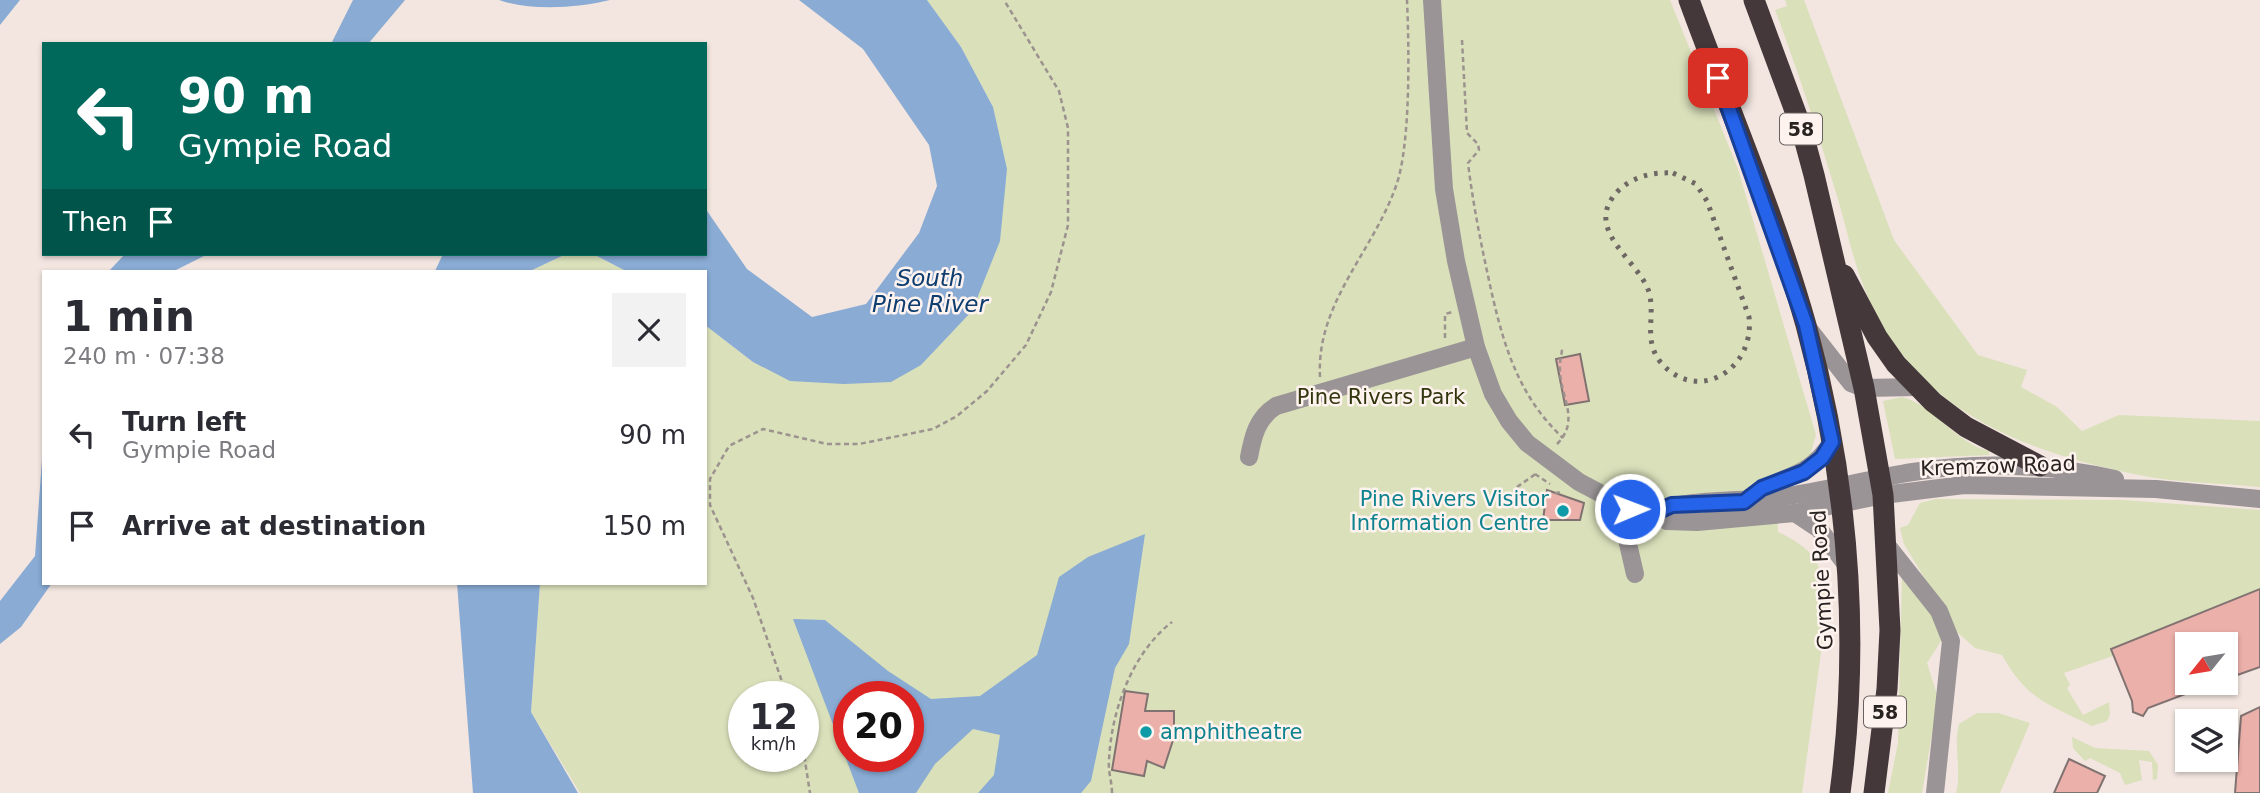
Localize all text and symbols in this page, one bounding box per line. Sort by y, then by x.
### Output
pin [1688,48,1748,108]
icon: arrive [1699,59,1737,97]
text: 90 m [178,68,314,125]
icon: left [63,70,154,161]
road number: 58 [1780,113,1822,144]
text: Gympie Road [178,127,392,165]
icon: arrive [142,203,180,241]
text: Then [63,207,128,237]
water label: South Pine River [872,265,989,317]
text: 1 min [63,292,195,341]
button: close [612,293,686,367]
text: 240 m · 07:38 [63,343,225,369]
park label: Pine Rivers Park [1297,385,1466,409]
text: Turn left [122,407,246,437]
icon: left [63,416,101,454]
text: 90 m [619,420,686,450]
text: Gympie Road [122,437,276,463]
street label: Kremzow Road [1920,451,2076,481]
position arrow [1593,472,1667,546]
place label: Pine Rivers Visitor Information Centre [1351,487,1549,535]
marker: Pine Rivers Visitor Information Centre [1555,503,1571,519]
icon: arrive [63,507,101,545]
street label: Gympie Road [1806,509,1838,651]
text: Arrive at destination [122,511,426,541]
text: 150 m [603,511,686,541]
north arrow [2175,632,2238,695]
map controls [2175,632,2238,772]
speed limit sign: 20 [833,681,924,772]
road number: 58 [1864,696,1906,727]
text: 12 [749,697,798,737]
button: layers [2175,709,2238,772]
place label: amphitheatre [1160,720,1302,744]
marker: amphitheatre [1138,724,1154,740]
text: km/h [751,733,796,754]

